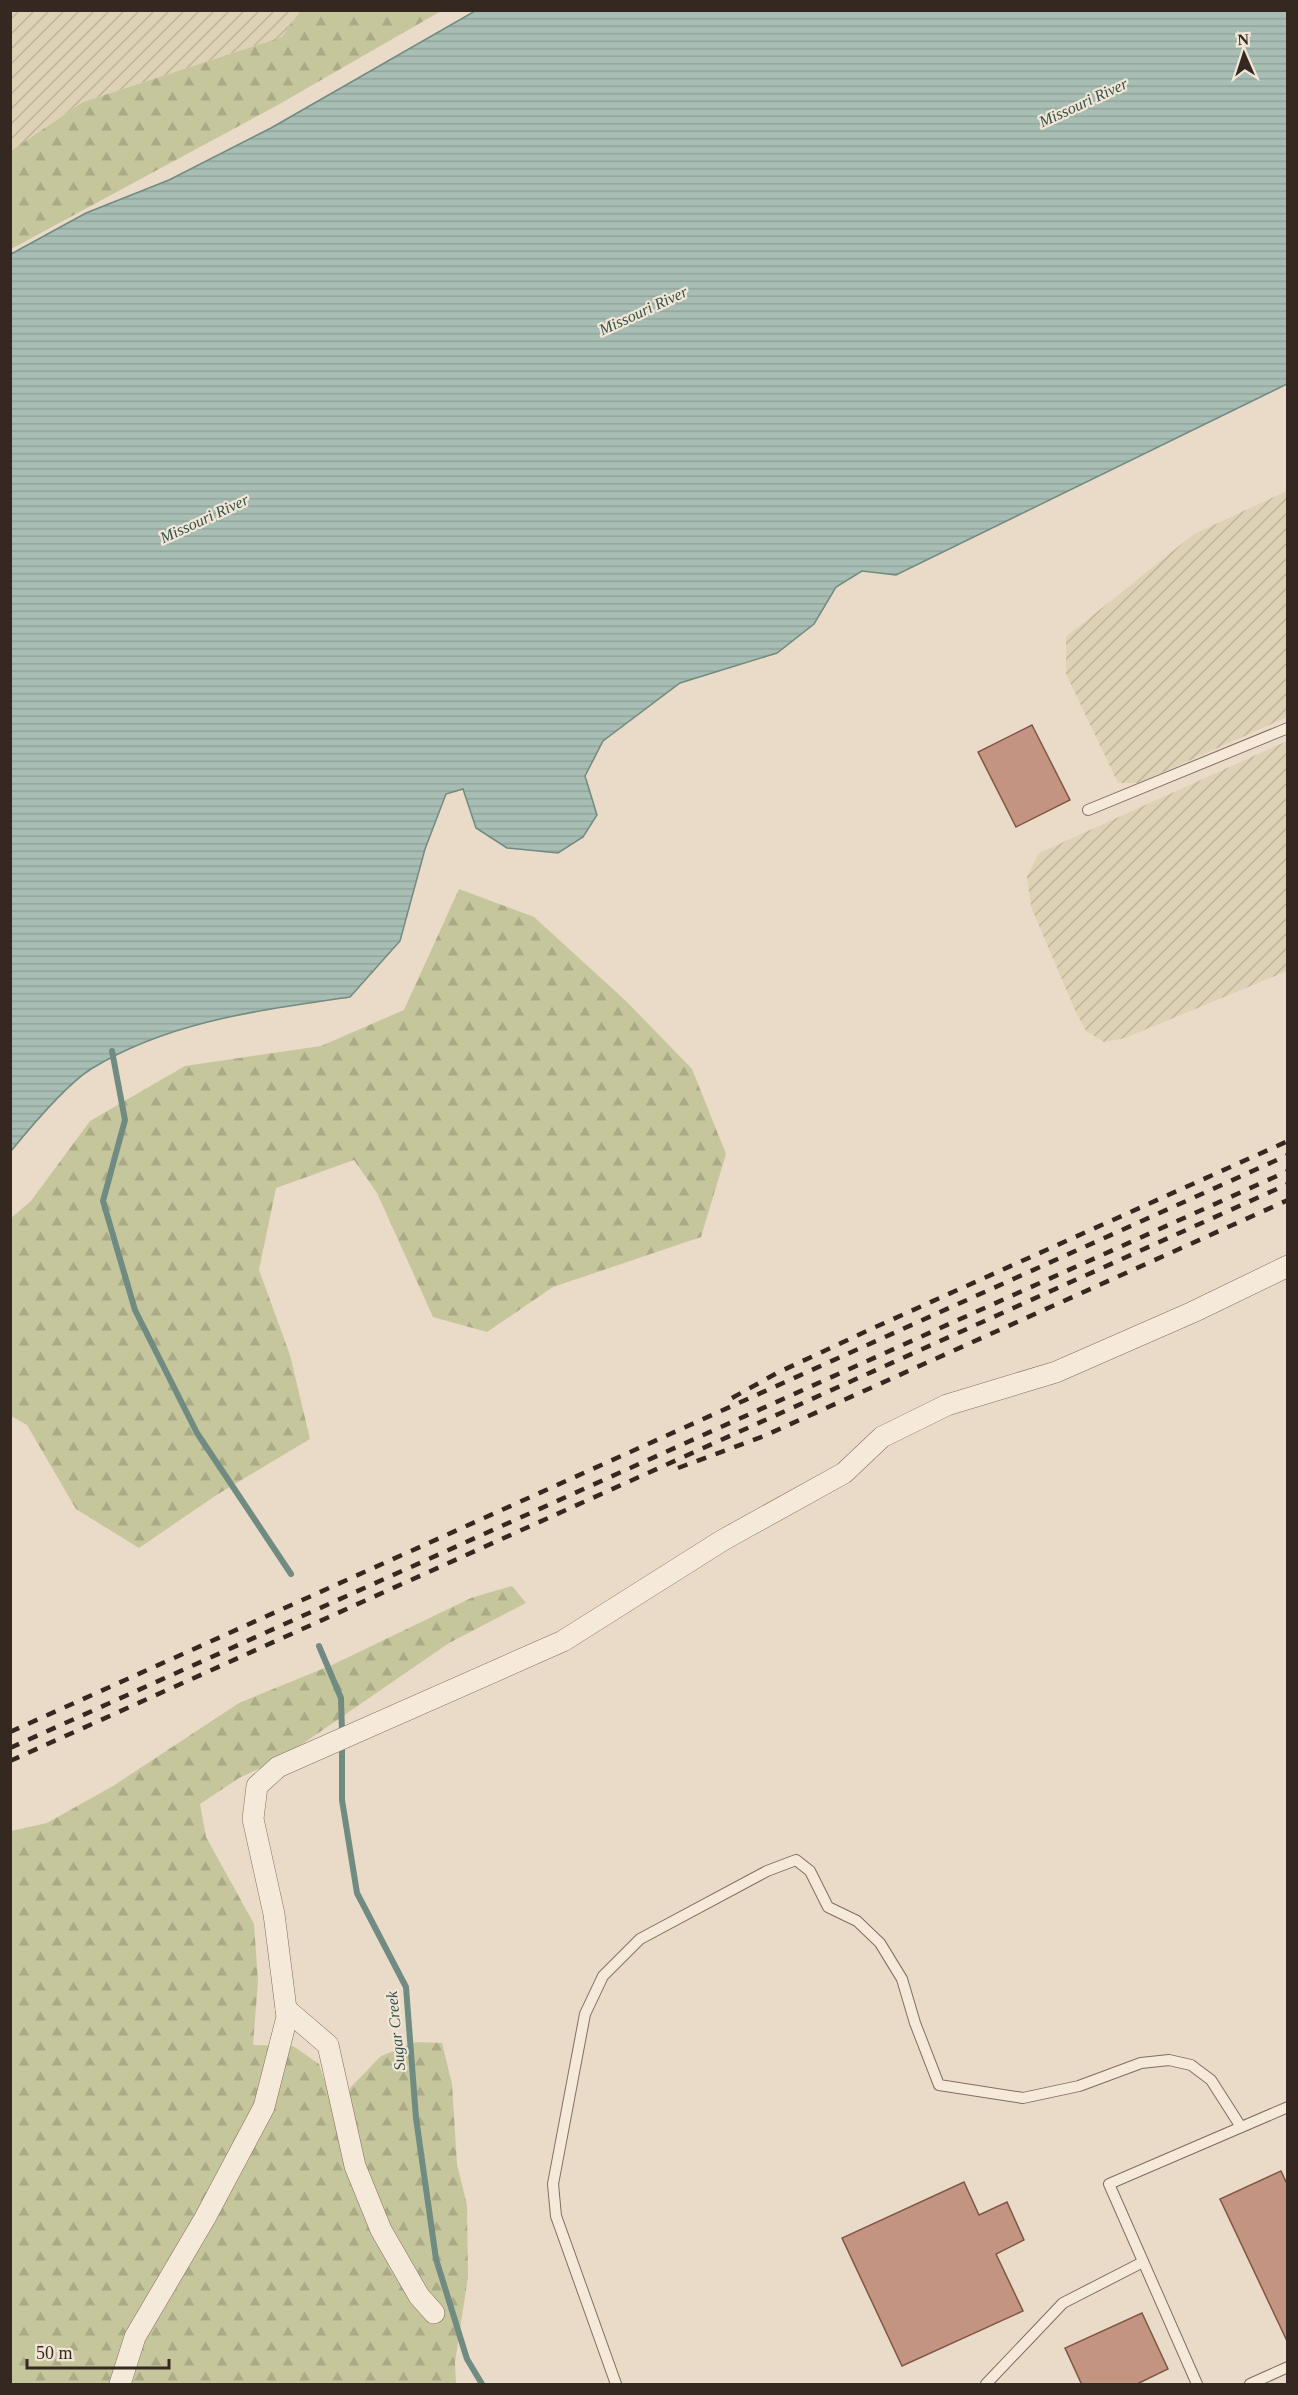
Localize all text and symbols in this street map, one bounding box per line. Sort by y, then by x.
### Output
north arrow [1214,24,1274,84]
text: N [1237,31,1250,48]
water label: Missouri River [1035,74,1131,131]
water label: Missouri River [595,282,691,339]
water label: Missouri River [156,490,252,547]
water label: Sugar Creek [383,1989,409,2072]
scale bar [27,2332,170,2370]
text: 50 m [36,2343,73,2363]

